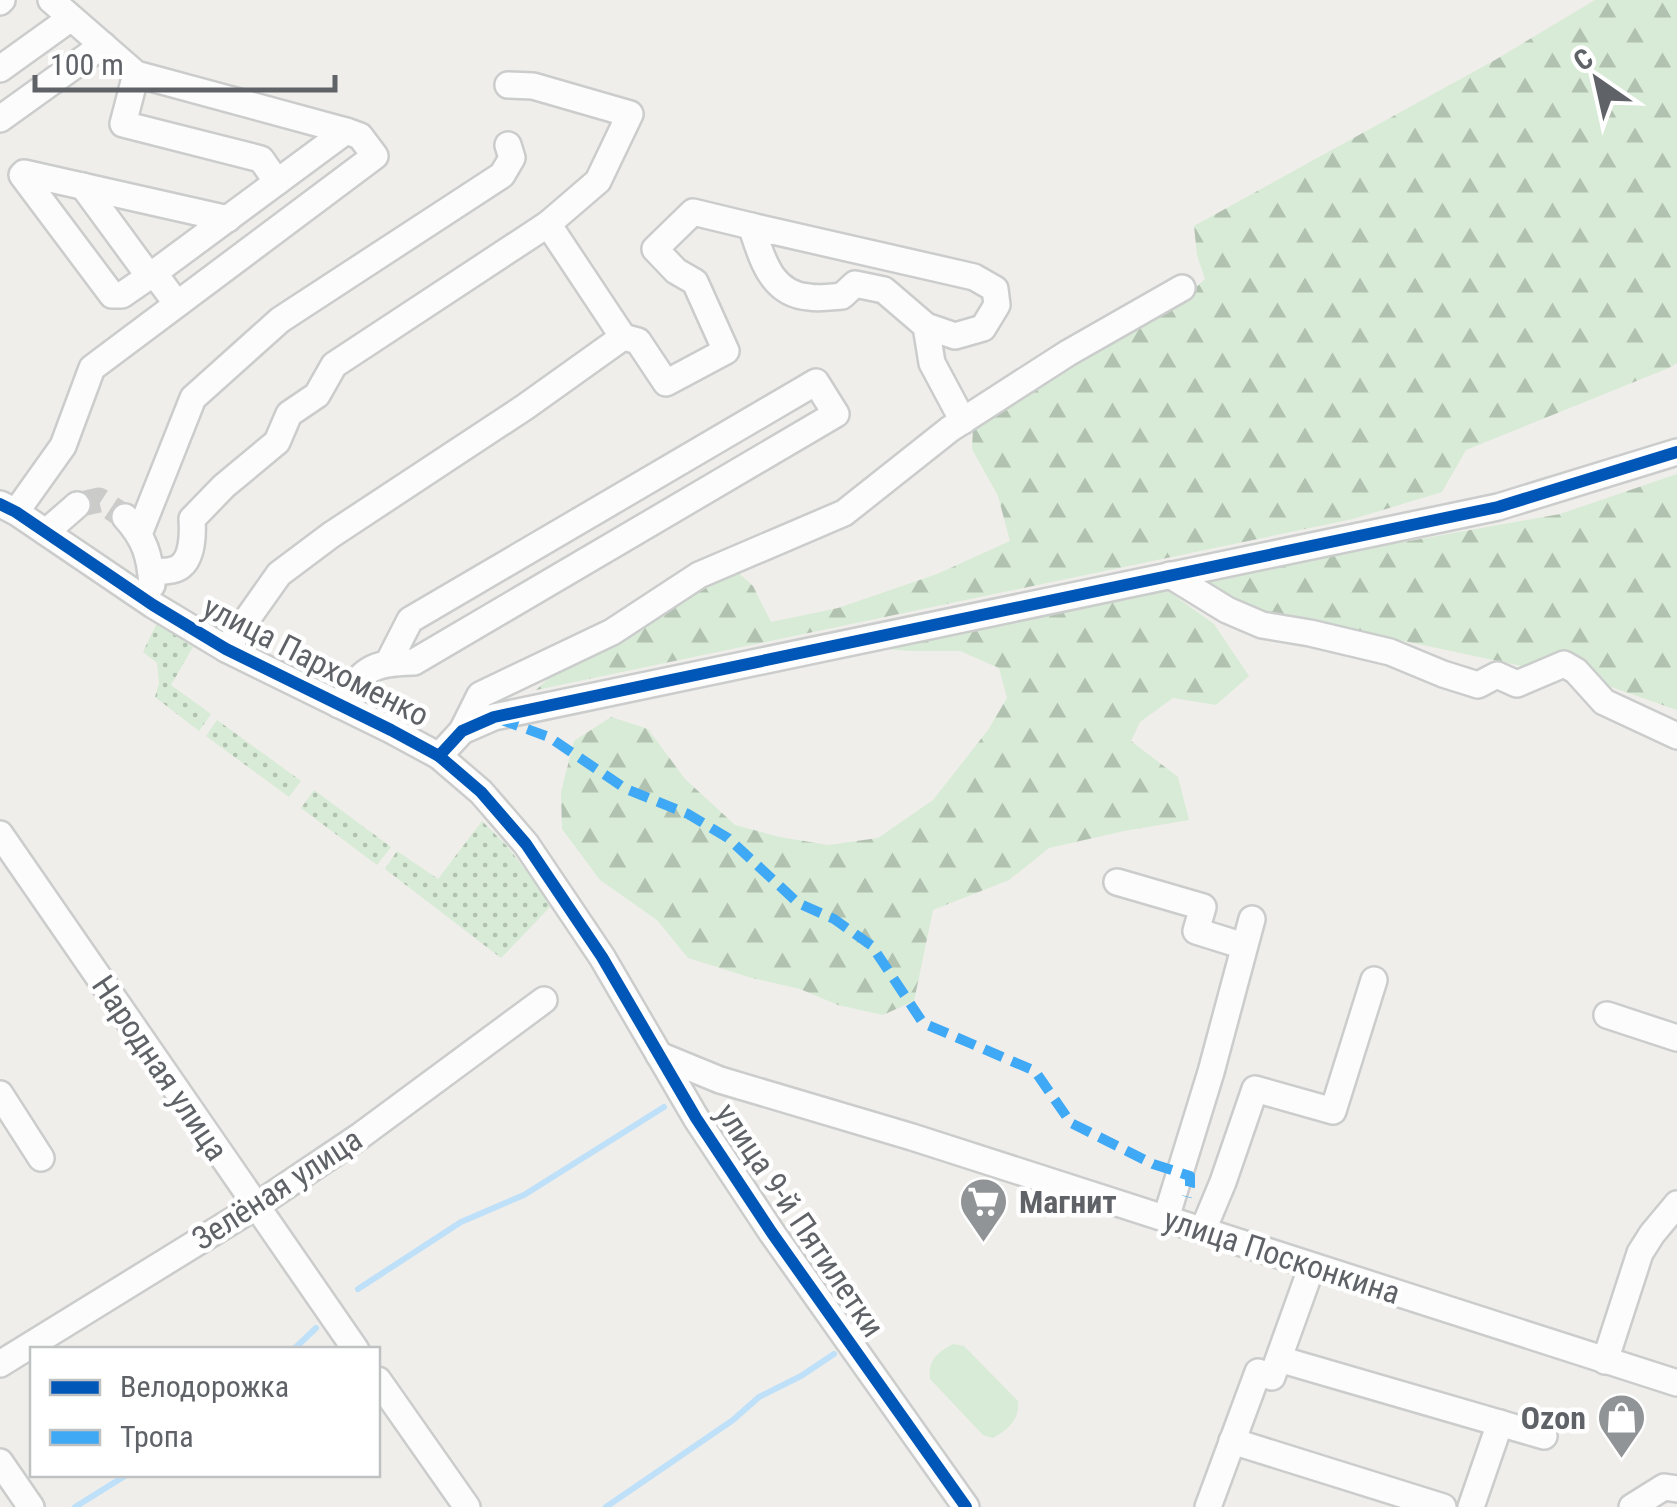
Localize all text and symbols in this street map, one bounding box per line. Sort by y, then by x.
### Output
scale bar [35,30,335,92]
north arrow [1547,30,1647,130]
text: С [1567,42,1599,78]
text: 100 m [50,47,124,82]
street label: улица Пархоменко [197,588,435,734]
street label: Народная улица [84,968,236,1168]
street label: улица 9-й Пятилетки [708,1096,892,1344]
street label: Зелёная улица [185,1120,369,1258]
supermarket icon: Магнит [958,1176,1010,1244]
place label: Магнит [1019,1183,1117,1221]
street label: улица Посконкина [1159,1200,1405,1312]
legend [30,1347,380,1477]
text: Велодорожка [120,1369,289,1404]
shop icon: Ozon [1595,1392,1647,1460]
place label: Ozon [1521,1399,1586,1437]
text: Тропа [120,1419,194,1454]

